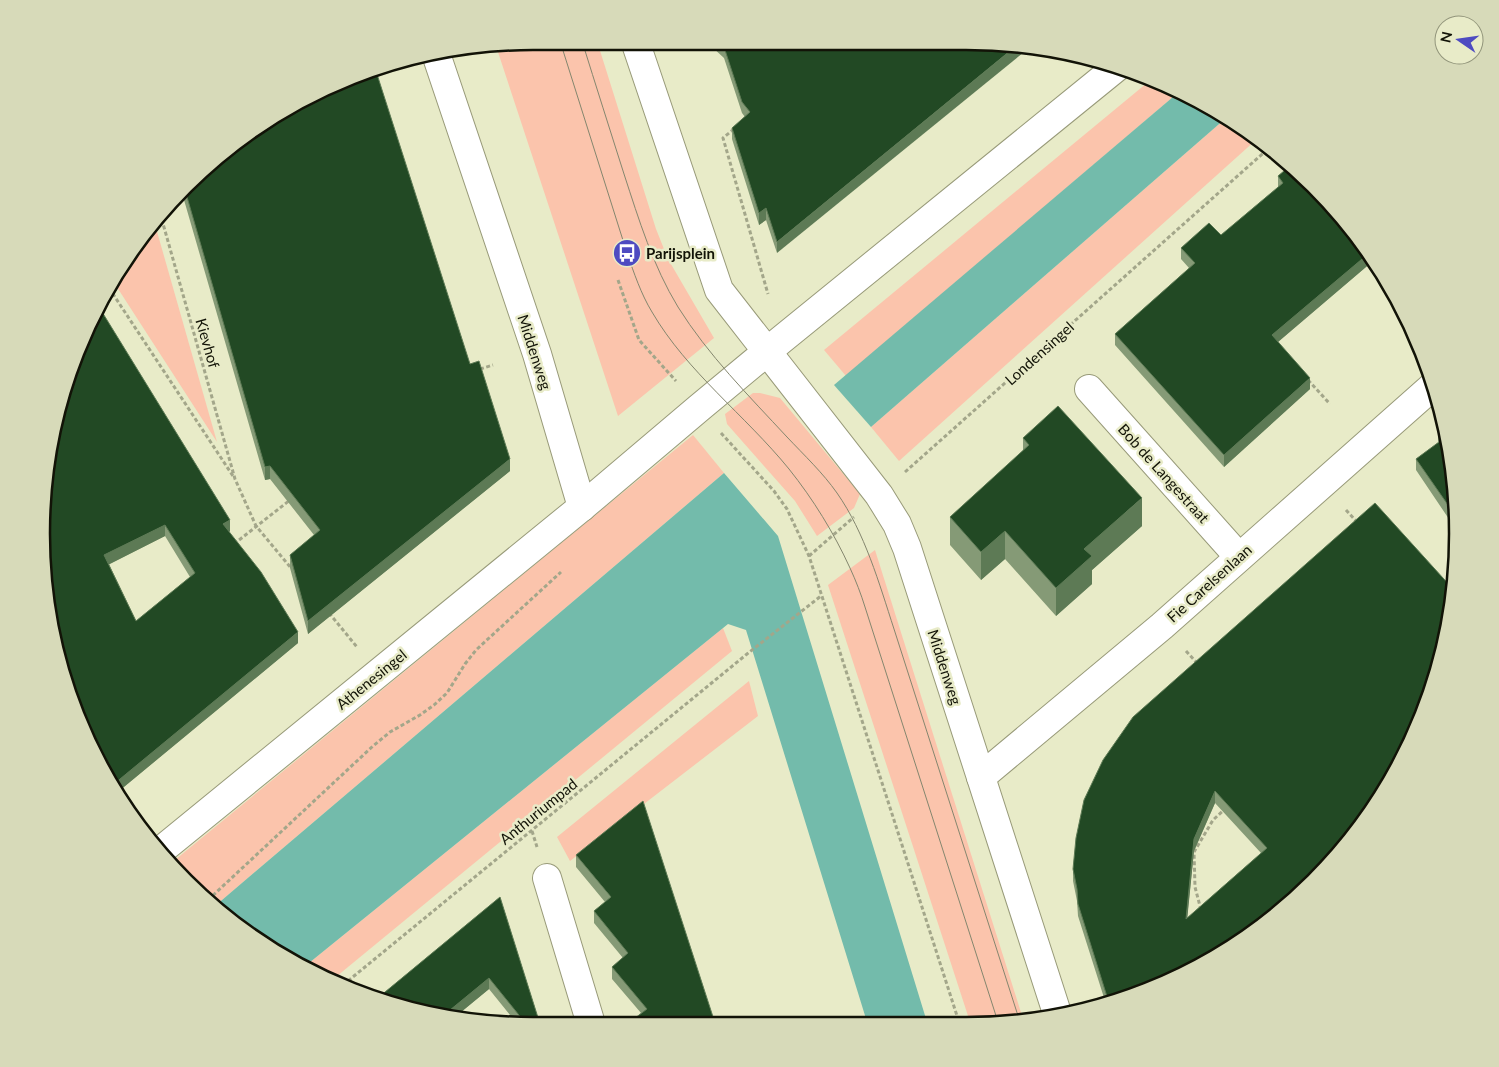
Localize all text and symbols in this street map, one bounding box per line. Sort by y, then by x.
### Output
north arrow [1434,15,1484,65]
text: N [1436,30,1455,44]
bus stop icon: Parijsplein [612,238,642,268]
place label: Parijsplein [646,244,715,262]
street label: Middenweg [514,312,556,392]
street label: Kievhof [192,316,224,371]
street label: Londensingel [1001,317,1077,389]
street label: Bob de Langestraat [1115,420,1214,527]
street label: Fie Carelsenlaan [1163,540,1255,626]
street label: Middenweg [924,627,966,707]
street label: Athenesingel [332,645,410,713]
street label: Anthuriumpad [496,774,580,848]

